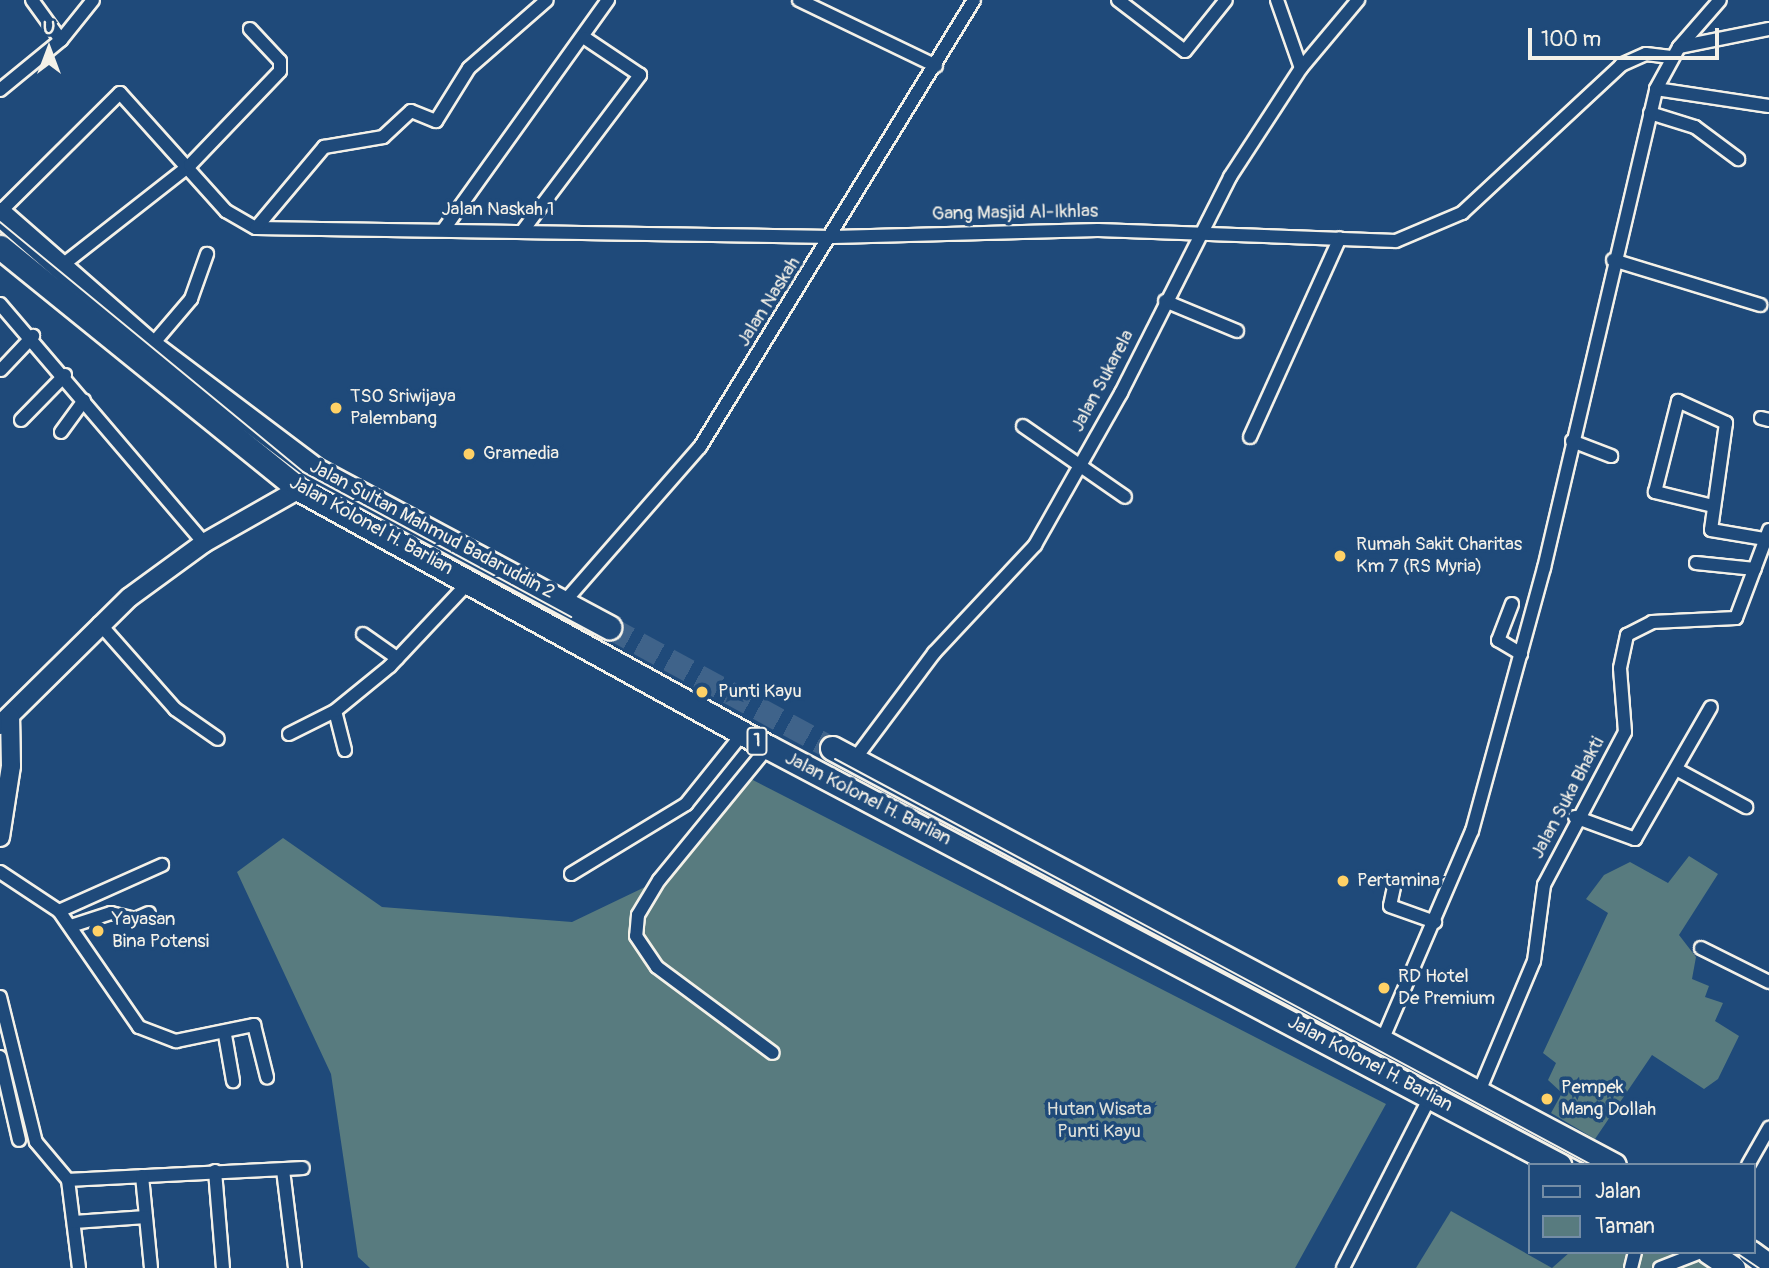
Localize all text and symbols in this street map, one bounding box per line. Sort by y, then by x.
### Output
north arrow [14,14,84,84]
scale bar [1531,14,1722,58]
text: U [43,16,55,40]
text: 100 m [1541,26,1601,53]
street label: Jalan Naskah 1 [442,199,554,221]
street label: Gang Masjid Al-Ikhlas [932,200,1098,226]
street label: Jalan Naskah [732,253,806,351]
street label: Jalan Sukarela [1067,326,1139,436]
place label: TSO Sriwijaya Palembang [350,386,456,430]
marker: TSO Sriwijaya Palembang [328,400,344,416]
place label: Gramedia [483,443,559,465]
marker: Gramedia [461,446,477,462]
street label: Jalan Sultan Mahmud Badaruddin 2 [306,456,558,604]
street label: Jalan Kolonel H. Barlian [285,472,457,580]
place label: Rumah Sakit Charitas Km 7 (RS Myria) [1356,534,1522,578]
marker: Rumah Sakit Charitas Km 7 (RS Myria) [1330,546,1350,566]
place label: Punti Kayu [718,681,802,703]
marker: Punti Kayu [692,682,712,702]
road number: 1 [745,726,769,756]
street label: Jalan Suka Bhakti [1526,733,1610,863]
street label: Jalan Kolonel H. Barlian [781,747,955,851]
place label: Pertamina [1357,870,1440,892]
marker: Pertamina [1335,873,1351,889]
place label: Yayasan Bina Potensi [112,909,209,953]
marker: Yayasan Bina Potensi [90,923,106,939]
place label: RD Hotel De Premium [1398,966,1495,1010]
marker: RD Hotel De Premium [1376,980,1392,996]
street label: Jalan Kolonel H. Barlian [1284,1011,1456,1117]
place label: Pempek Mang Dollah [1561,1077,1656,1121]
marker: Pempek Mang Dollah [1539,1091,1555,1107]
park label: Hutan Wisata Punti Kayu [1046,1099,1152,1143]
legend [1528,1163,1755,1254]
text: Jalan [1595,1178,1641,1205]
text: Taman [1595,1213,1655,1240]

